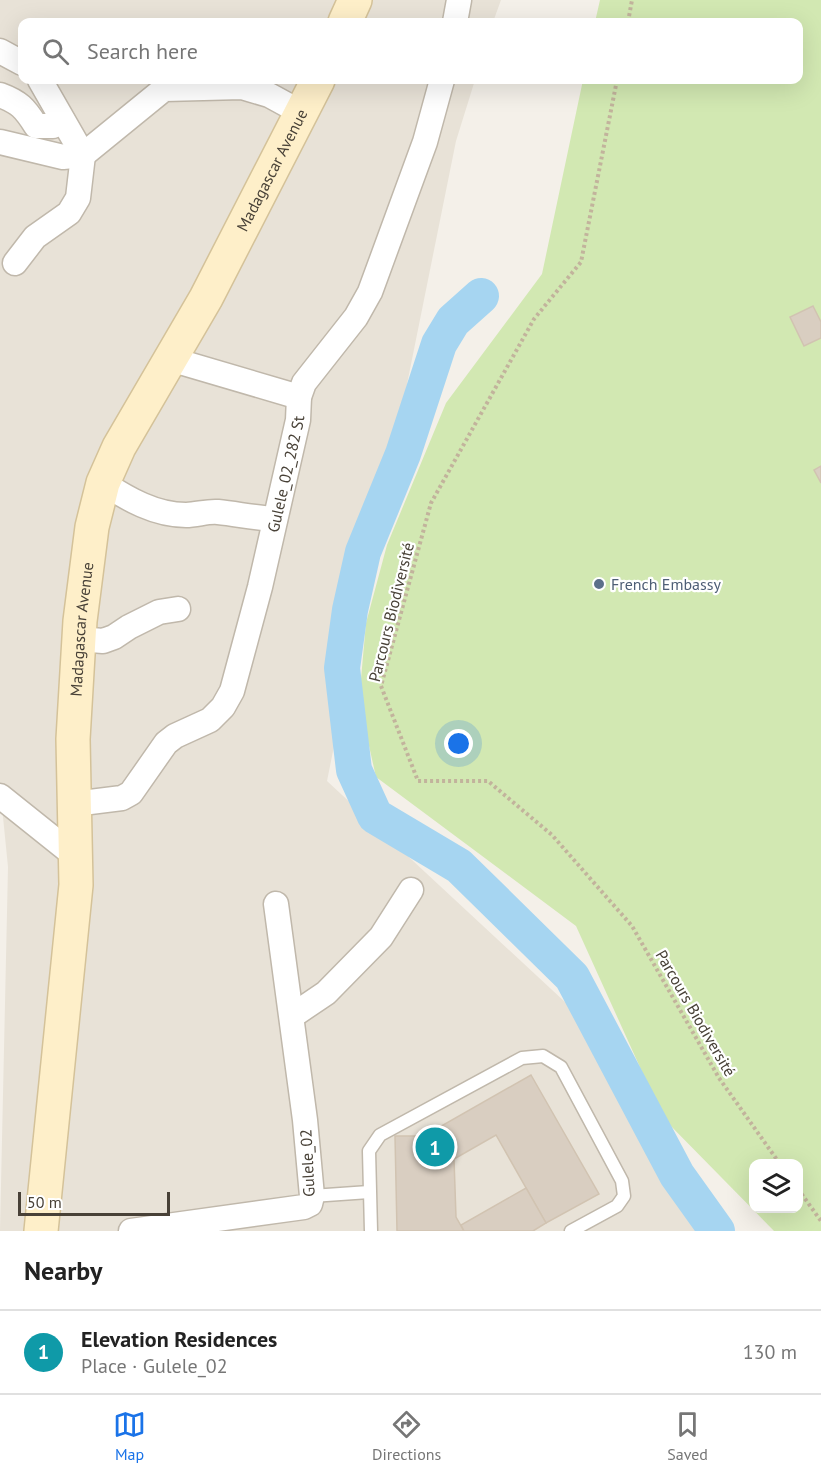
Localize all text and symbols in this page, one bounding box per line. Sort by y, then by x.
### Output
search box [18,18,803,84]
icon: search [39,35,72,68]
text: Search here [87,37,198,65]
street label: Madagascar Avenue [232,105,311,234]
street label: Gulele_02_282 St [263,415,308,534]
street label: Parcours Biodiversité [364,540,418,684]
street label: Madagascar Avenue [66,561,97,697]
place label: French Embassy [611,574,721,594]
marker: French Embassy [592,577,606,591]
your location [444,729,473,758]
street label: Parcours Biodiversité [652,946,740,1080]
pin: 1 [416,1124,454,1170]
street label: Gulele_02 [295,1129,319,1197]
map controls [749,1159,803,1213]
button: layers [749,1159,803,1213]
scale bar [18,1189,170,1216]
text: 50 m [27,1192,62,1212]
text: Nearby [24,1254,102,1287]
text: Elevation Residences [81,1325,277,1353]
text: 1 [38,1339,49,1365]
text: 130 m [743,1339,797,1365]
text: Place · Gulele_02 [81,1353,228,1379]
tab: Map [113,1408,146,1464]
tab: Directions [372,1408,441,1464]
tab: Saved [667,1408,708,1464]

